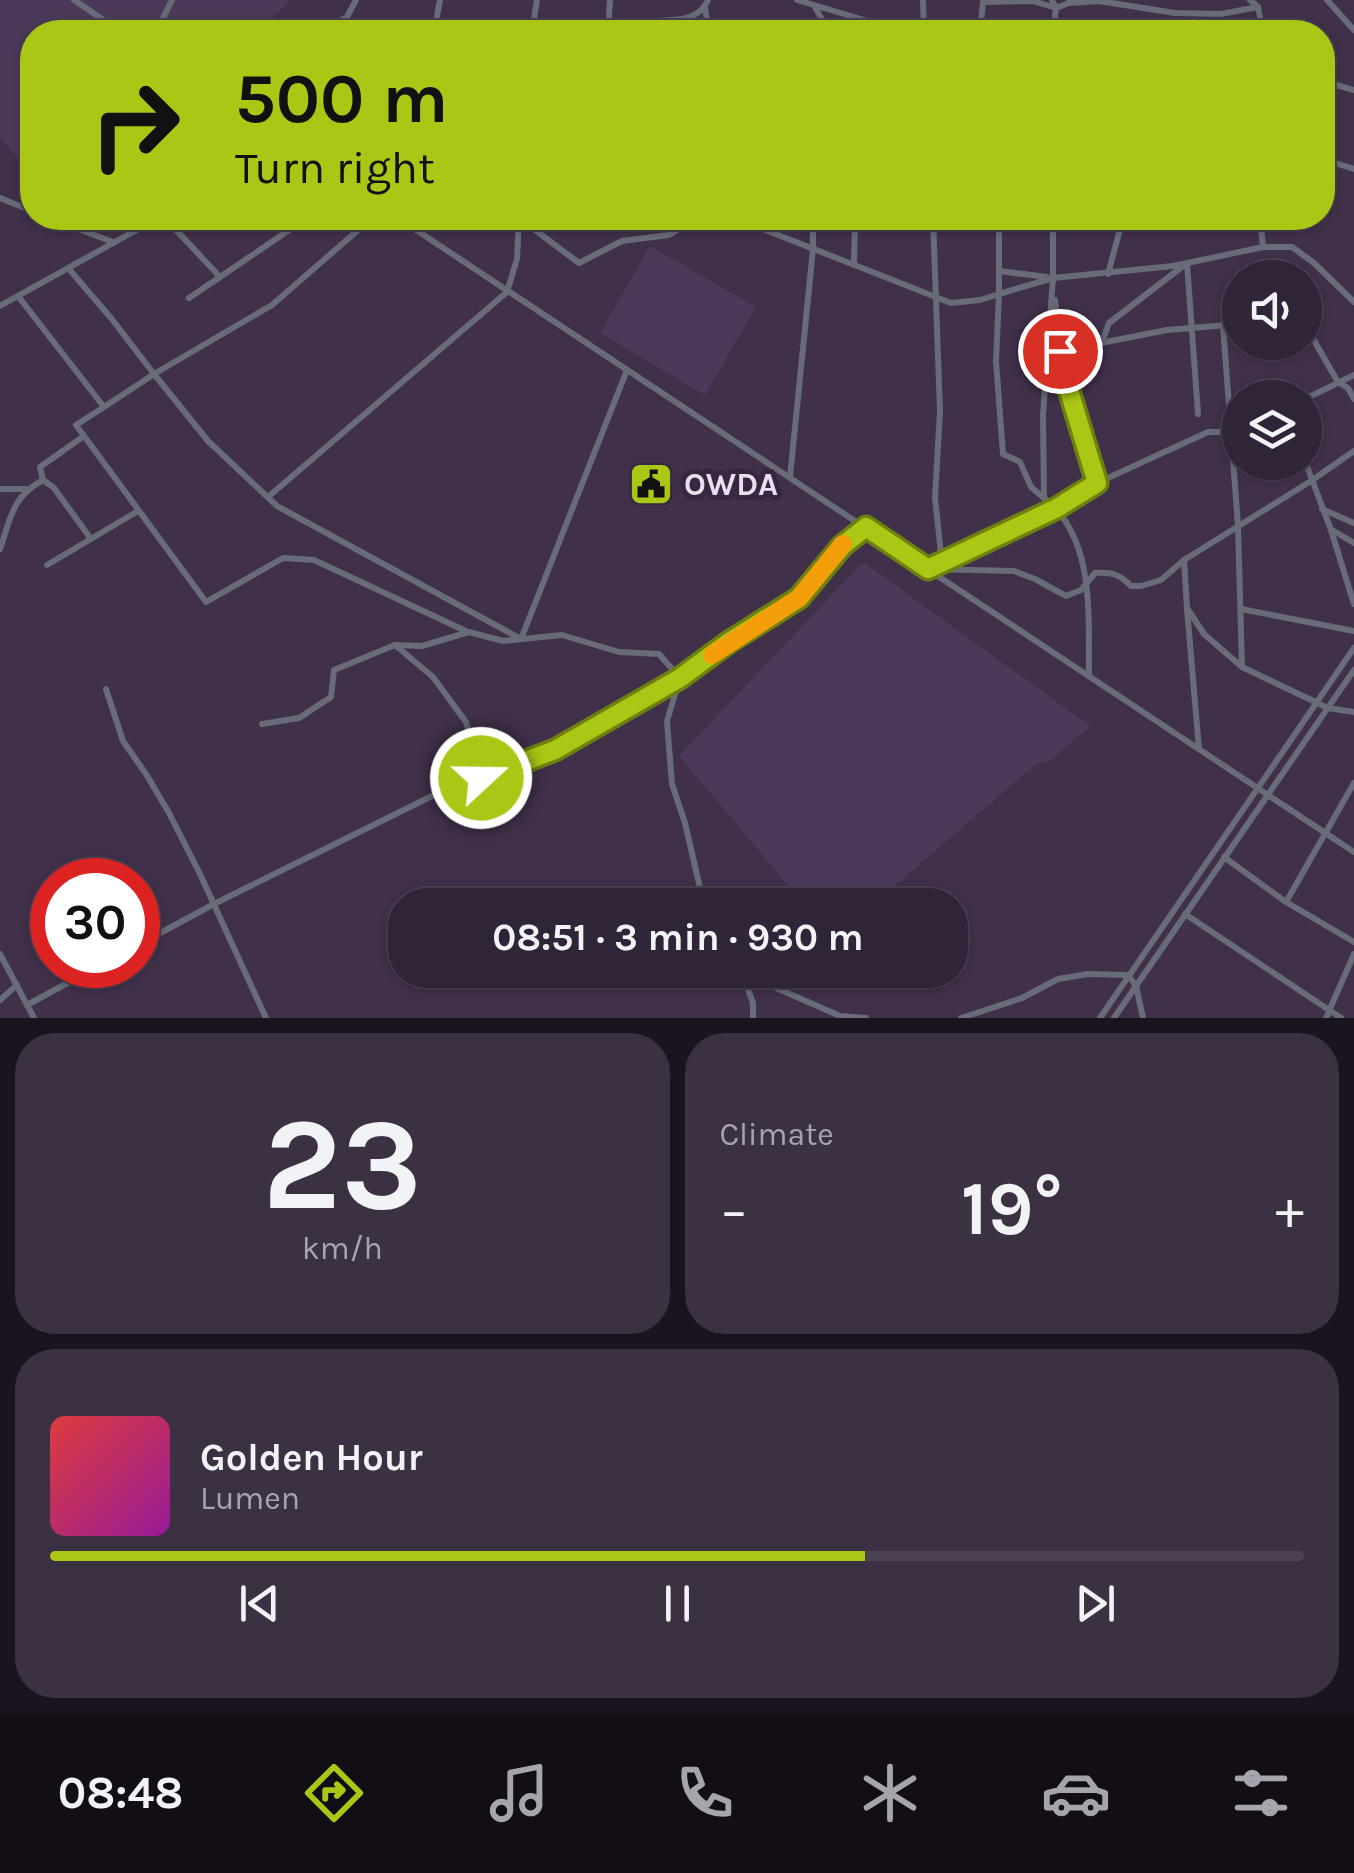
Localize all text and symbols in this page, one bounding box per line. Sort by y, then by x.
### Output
text: 500 m [235,58,448,140]
icon: right [70,60,200,190]
text: Turn right [235,142,435,194]
map controls [1222,260,1322,480]
button: sound [1222,260,1322,360]
pin [1018,309,1103,394]
icon: arrive [1033,324,1088,379]
button: layers [1222,380,1322,480]
public building icon: OWDA [628,461,674,507]
place label: OWDA [684,466,778,503]
position arrow [429,726,533,830]
speed limit sign: 30 [30,858,160,988]
text: 08:51 · 3 min · 930 m [492,915,864,960]
text: 23 [262,1089,422,1241]
text: Climate [720,1116,834,1153]
text: 19° [961,1165,1063,1253]
text: − [720,1178,748,1242]
text: + [1275,1178,1304,1242]
text: km/h [302,1230,383,1267]
text: Golden Hour [200,1435,423,1480]
text: Lumen [200,1480,300,1517]
icon: previous [232,1576,287,1631]
icon: pause [650,1576,705,1631]
icon: next [1068,1576,1123,1631]
icon: directions [299,1758,369,1828]
icon: music [484,1758,554,1828]
icon: phone [670,1758,740,1828]
icon: climate [855,1758,925,1828]
icon: car [1041,1758,1111,1828]
icon: filters [1226,1758,1296,1828]
text: 08:48 [58,1767,183,1819]

